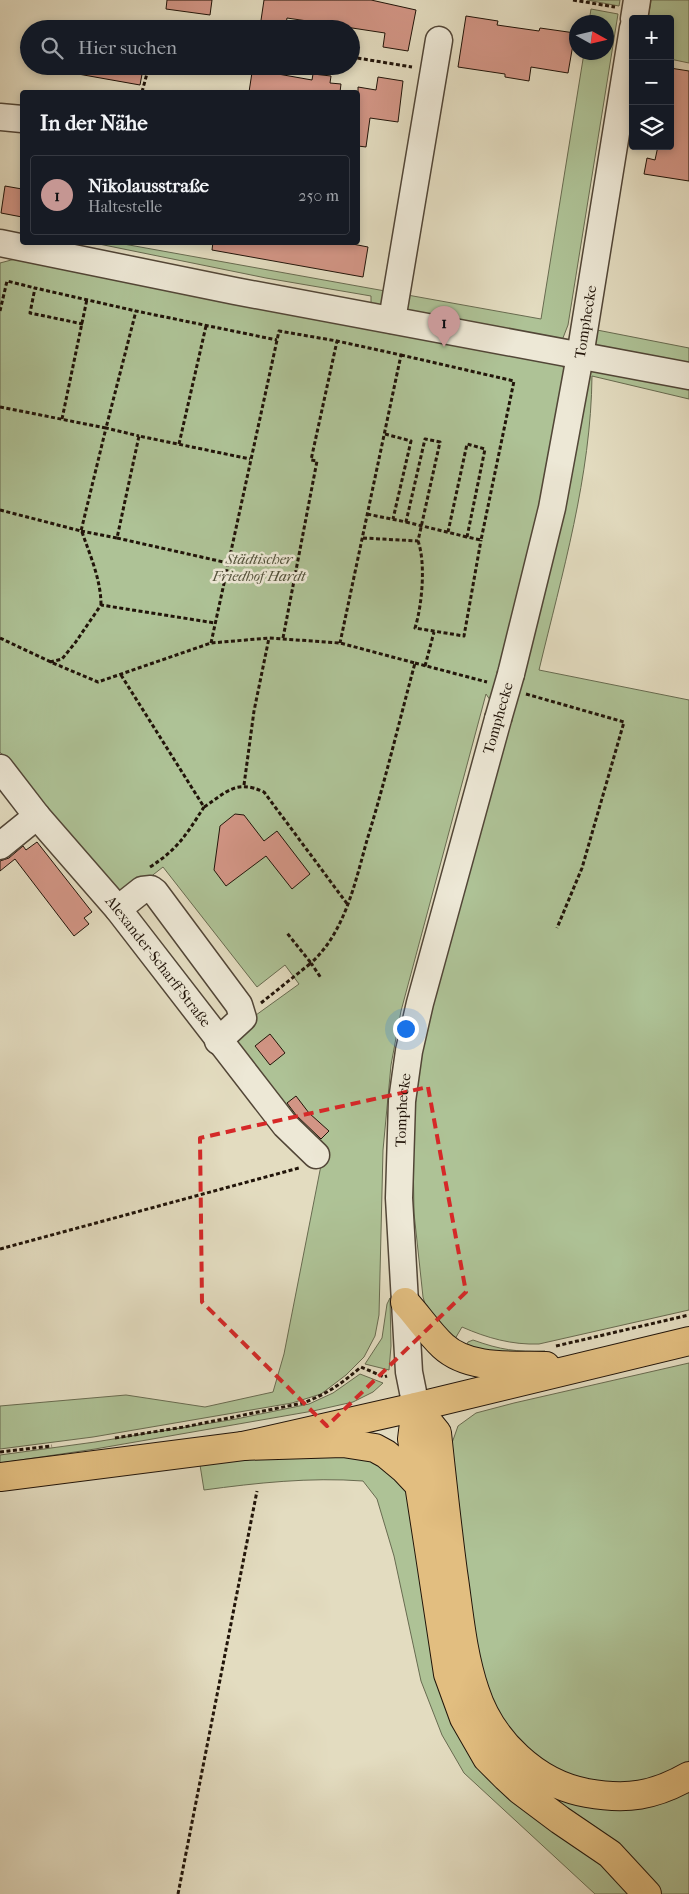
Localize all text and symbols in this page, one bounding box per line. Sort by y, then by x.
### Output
north arrow [569,15,614,60]
map controls [629,15,674,150]
button: + [629,15,674,60]
search box [20,20,360,75]
icon: search [38,34,66,62]
text: Hier suchen [78,37,177,59]
button: − [629,60,674,105]
button: layers [629,105,674,150]
text: In der Nähe [40,111,148,135]
text: Nikolausstraße [88,175,209,197]
text: 1 [54,186,60,205]
text: 250 m [298,186,339,205]
text: Haltestelle [88,197,162,216]
street label: Tomphecke [571,283,600,360]
pin: 1 [428,306,460,347]
park label: Städtischer Friedhof Hardt [211,550,307,585]
street label: Tomphecke [479,679,517,756]
street label: Alexander-Scharff-Straße [101,891,215,1031]
your location [393,1016,419,1042]
street label: Tomphecke [392,1071,415,1147]

